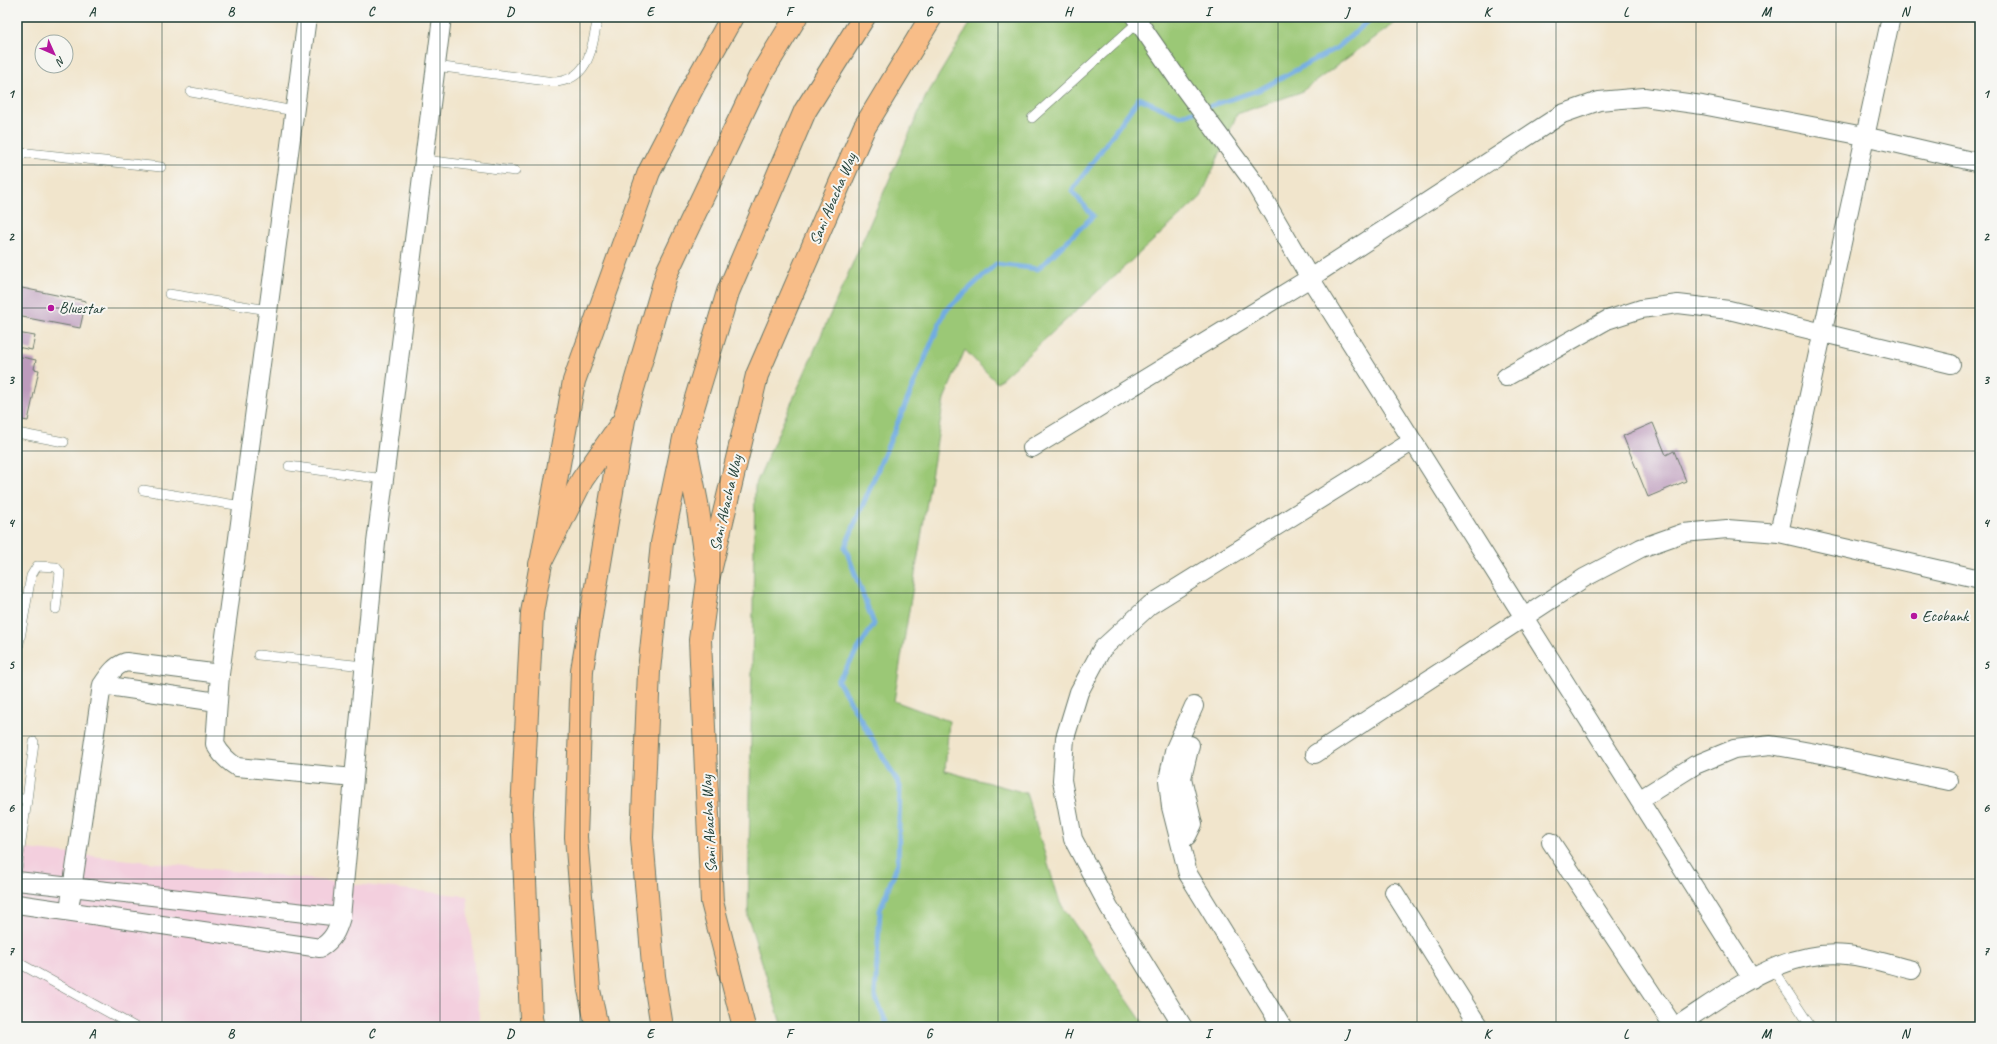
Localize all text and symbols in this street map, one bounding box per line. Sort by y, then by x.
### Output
text: A [89,4,97,20]
text: B [228,4,236,20]
text: C [368,4,376,20]
text: D [506,4,515,20]
text: E [647,4,656,20]
text: F [786,4,795,20]
text: G [926,4,934,20]
text: H [1064,4,1074,20]
text: I [1205,4,1214,20]
text: J [1344,4,1351,20]
text: K [1484,4,1494,20]
text: L [1623,4,1630,20]
text: M [1761,4,1772,20]
text: N [1901,4,1912,20]
north arrow [34,34,74,74]
text: N [52,54,68,70]
text: 1 [8,86,16,102]
text: 1 [1983,86,1991,102]
street label: Sani Abacha Way [805,149,862,248]
text: 2 [8,229,15,245]
text: 2 [1983,229,1990,245]
place label: Bluestar [59,298,107,318]
marker: Bluestar [46,303,56,313]
text: 3 [8,372,15,388]
text: 3 [1983,372,1990,388]
street label: Sani Abacha Way [705,452,747,553]
text: 4 [8,515,16,531]
text: 4 [1983,515,1991,531]
place label: Ecobank [1922,606,1969,626]
marker: Ecobank [1909,611,1919,621]
text: 5 [8,657,15,673]
text: 5 [1983,657,1990,673]
street label: Sani Abacha Way [696,773,722,873]
text: 6 [8,800,15,816]
text: 6 [1983,800,1990,816]
text: 7 [8,943,15,959]
text: 7 [1983,943,1990,959]
text: A [89,1026,97,1042]
text: B [228,1026,236,1042]
text: C [368,1026,376,1042]
text: D [506,1026,515,1042]
text: E [647,1026,656,1042]
text: F [786,1026,795,1042]
text: G [926,1026,934,1042]
text: H [1064,1026,1074,1042]
text: I [1205,1026,1214,1042]
text: J [1344,1026,1351,1042]
text: K [1484,1026,1494,1042]
text: L [1623,1026,1630,1042]
text: M [1761,1026,1772,1042]
text: N [1901,1026,1912,1042]

